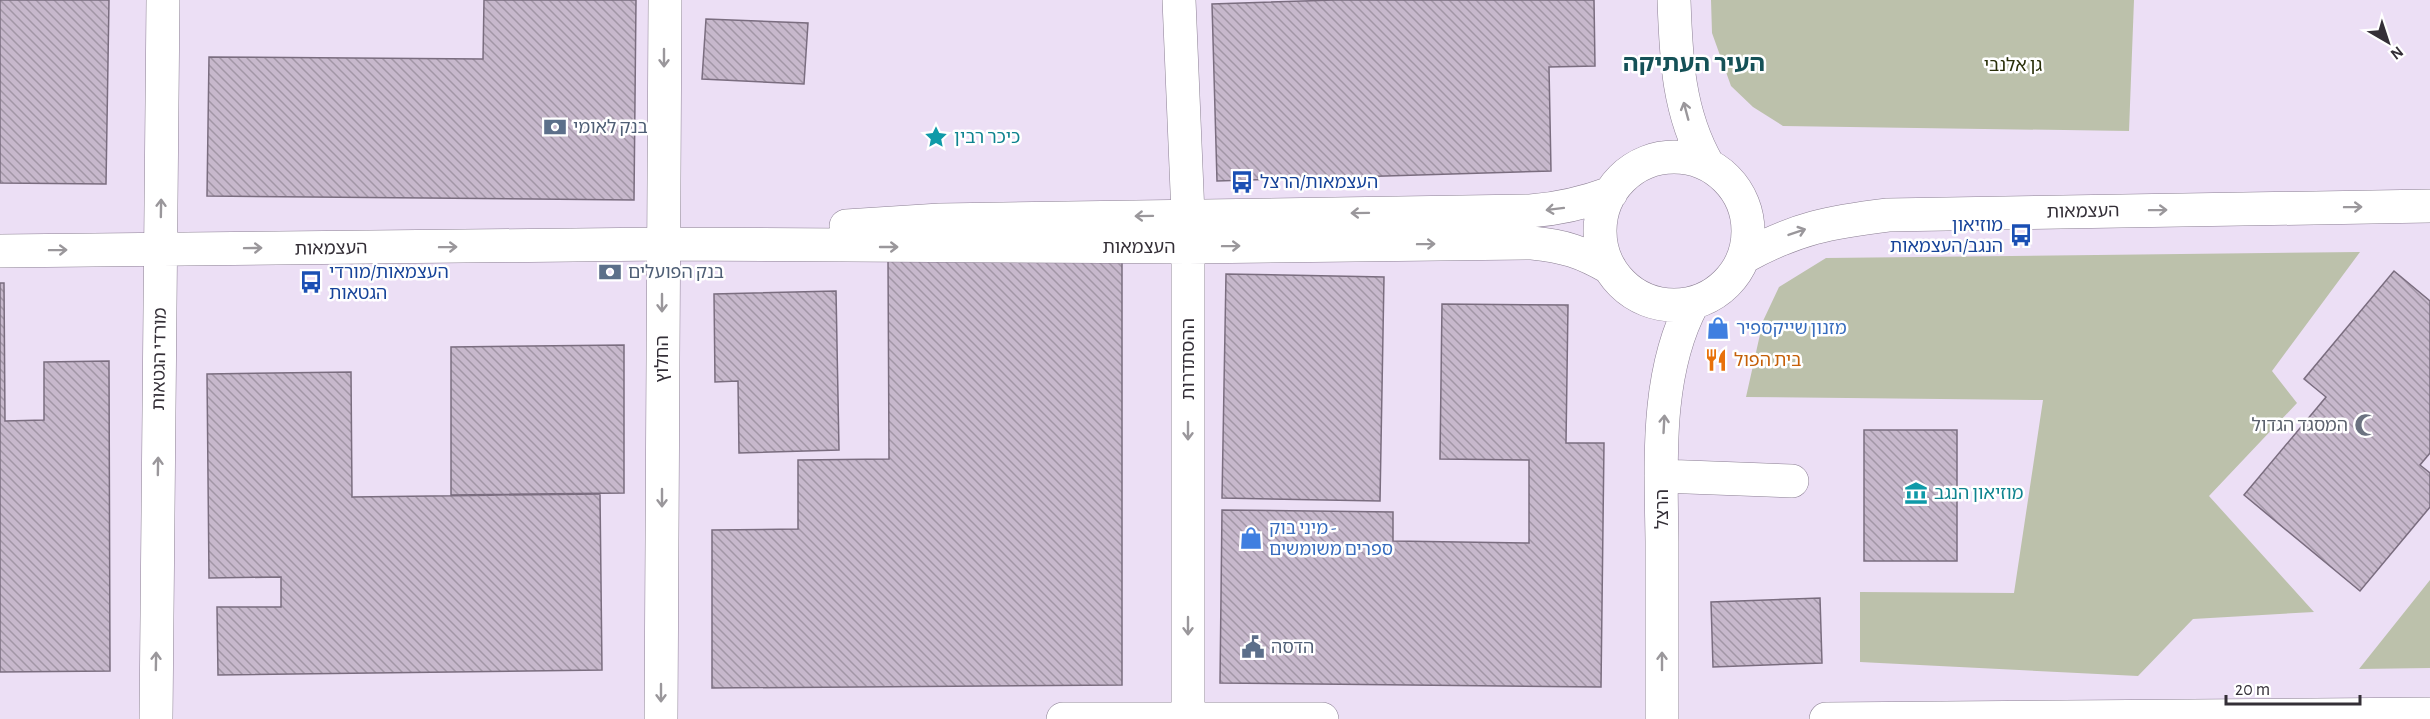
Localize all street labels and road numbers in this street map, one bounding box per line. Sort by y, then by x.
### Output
street label: העצמאות [2046,202,2120,222]
street label: העצמאות [294,239,368,259]
street label: העצמאות [1103,239,1175,257]
street label: מורדי הגטאות [150,307,170,411]
street label: ההסתדרות [1180,318,1198,400]
street label: החלוץ [653,335,672,383]
street label: הרצל [1653,489,1672,529]

